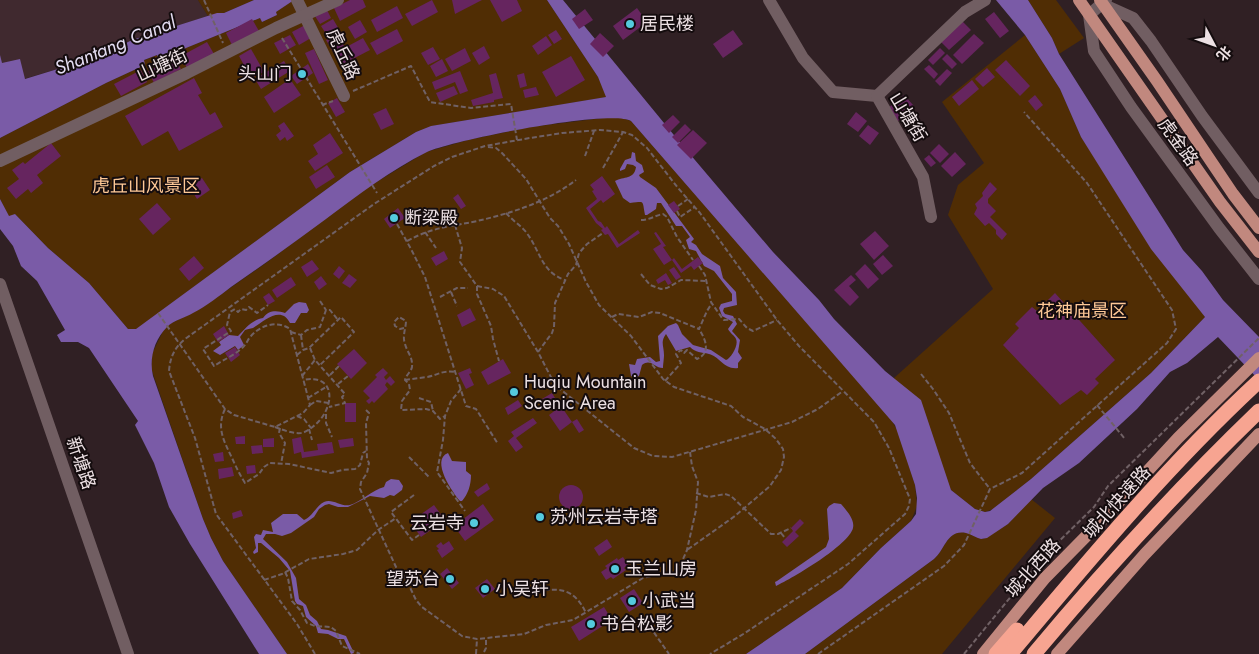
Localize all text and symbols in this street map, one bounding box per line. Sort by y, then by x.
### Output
water label: Shantang Canal [50,8,180,82]
place label: 居民楼 [640,11,694,37]
marker: 居民楼 [624,18,636,30]
north arrow [1189,20,1239,70]
street label: 虎丘路 [320,24,366,84]
street label: 山塘街 [132,42,192,88]
text: 北 [1212,42,1236,65]
place label: 头山门 [238,61,292,87]
marker: 头山门 [296,68,308,80]
street label: 山塘街 [883,87,933,147]
street label: 虎金路 [1152,113,1204,171]
park label: 虎丘山风景区 [92,173,200,199]
place label: 断梁殿 [404,205,458,231]
marker: 断梁殿 [388,212,400,224]
park label: 花神庙景区 [1037,298,1127,324]
place label: Huqiu Mountain Scenic Area [524,369,647,416]
marker: Huqiu Mountain Scenic Area [508,386,520,398]
street label: 新塘路 [60,433,102,493]
street label: 城北快速路 [1077,460,1157,544]
place label: 苏州云岩寺塔 [550,504,658,530]
place label: 云岩寺 [410,510,464,536]
marker: 苏州云岩寺塔 [534,511,546,523]
marker: 云岩寺 [468,517,480,529]
street label: 城北西路 [999,533,1067,603]
place label: 玉兰山房 [625,556,697,582]
marker: 玉兰山房 [609,563,621,575]
place label: 望苏台 [386,566,440,592]
marker: 望苏台 [444,573,456,585]
place label: 小吴轩 [495,576,549,602]
marker: 小吴轩 [479,583,491,595]
place label: 小武当 [642,588,696,614]
marker: 小武当 [626,595,638,607]
place label: 书台松影 [601,611,673,637]
marker: 书台松影 [585,618,597,630]

